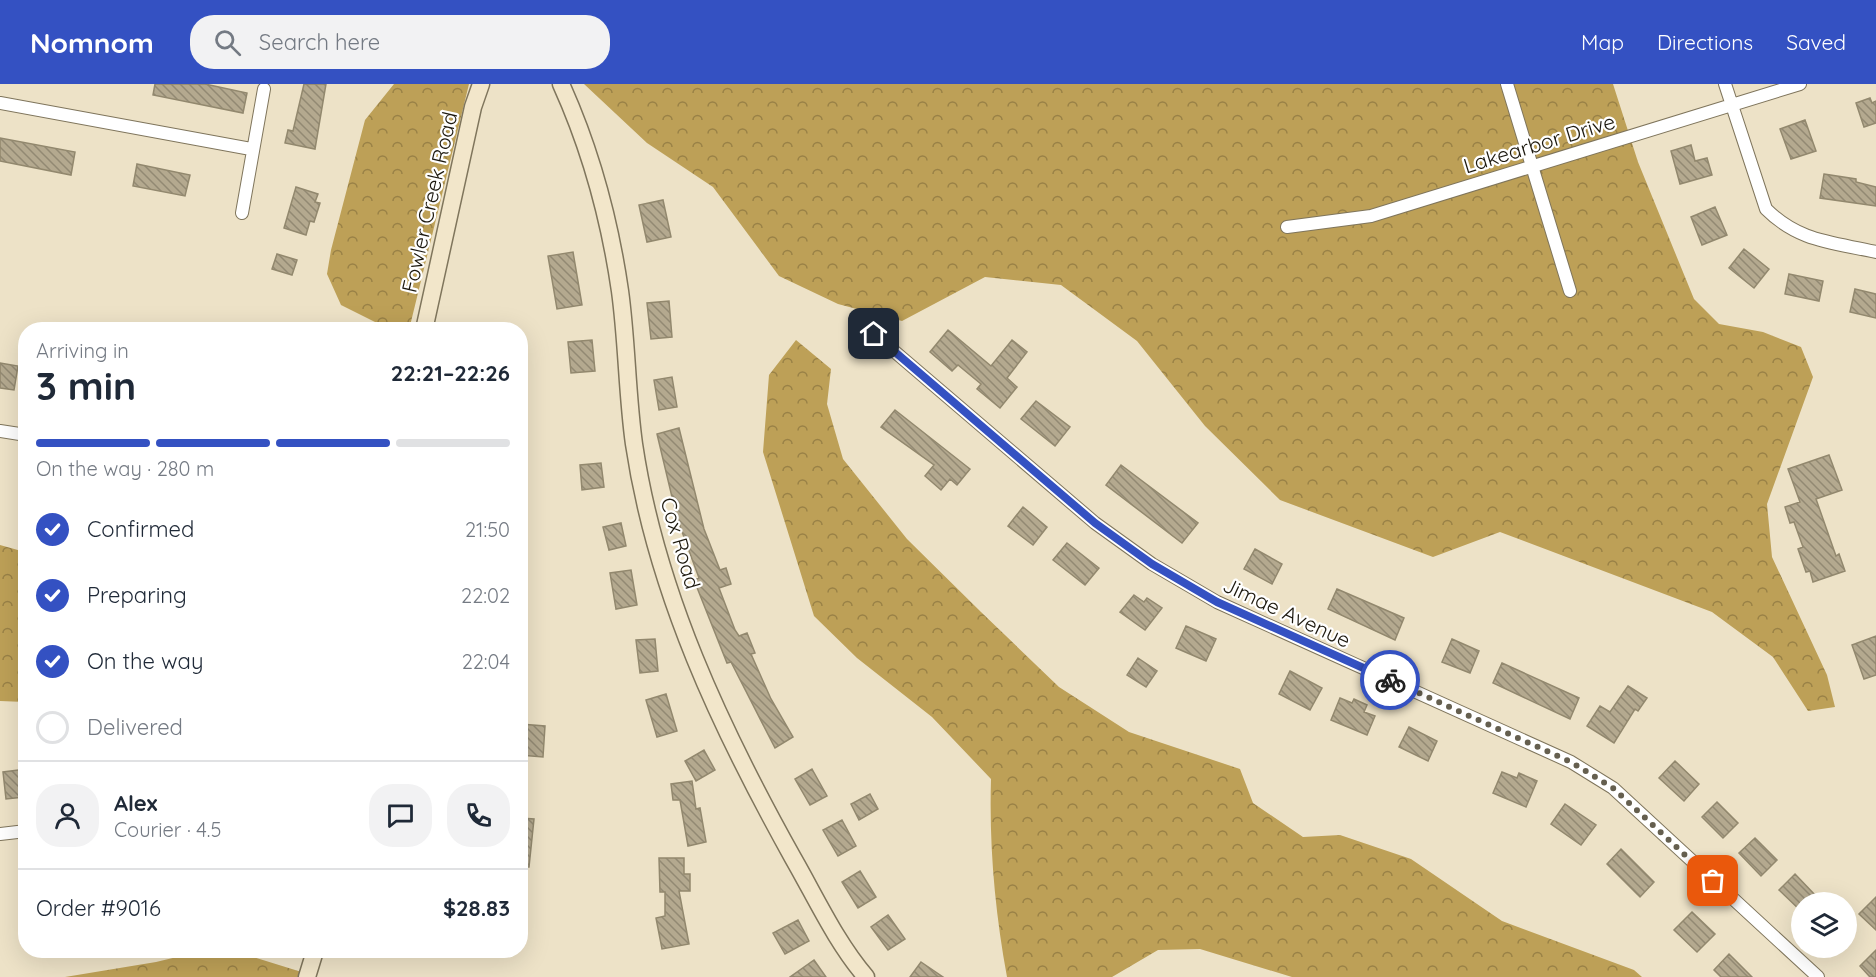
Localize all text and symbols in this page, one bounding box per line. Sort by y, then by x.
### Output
search box [190,15,610,69]
text: Nomnom [30,25,154,60]
icon: search [211,26,244,59]
text: Search here [259,28,380,56]
text: Map [1581,29,1624,55]
text: Directions [1657,29,1753,55]
text: Saved [1786,29,1846,55]
street label: Lakearbor Drive [1460,108,1618,178]
street label: Fowler Creek Road [396,109,462,295]
pin [848,308,899,359]
icon: home [857,317,890,350]
text: Arriving in [36,338,129,363]
text: 22:21–22:26 [391,359,510,387]
text: 3 min [36,361,136,410]
text: On the way · 280 m [36,456,214,481]
street label: Cox Road [656,494,706,592]
icon: check [36,513,69,546]
text: Confirmed [87,515,194,543]
text: 21:50 [465,517,510,542]
street label: Jimae Avenue [1219,571,1355,653]
icon: check [36,579,69,612]
text: Preparing [87,581,187,609]
text: 22:02 [461,583,510,608]
icon: check [36,645,69,678]
text: On the way [87,647,203,675]
text: 22:04 [462,649,510,674]
courier [1360,650,1420,710]
icon: bike [1374,664,1407,697]
text: Delivered [87,713,183,741]
button: person [36,784,99,847]
button: chat [369,784,432,847]
button: phone [447,784,510,847]
text: Alex [114,789,157,817]
text: Courier · 4.5 [114,817,221,842]
pin [1687,855,1738,906]
icon: bag [1696,864,1729,897]
map controls [1791,892,1857,958]
button: layers [1791,892,1857,958]
text: Order #9016 [36,894,161,922]
text: $28.83 [443,894,510,922]

